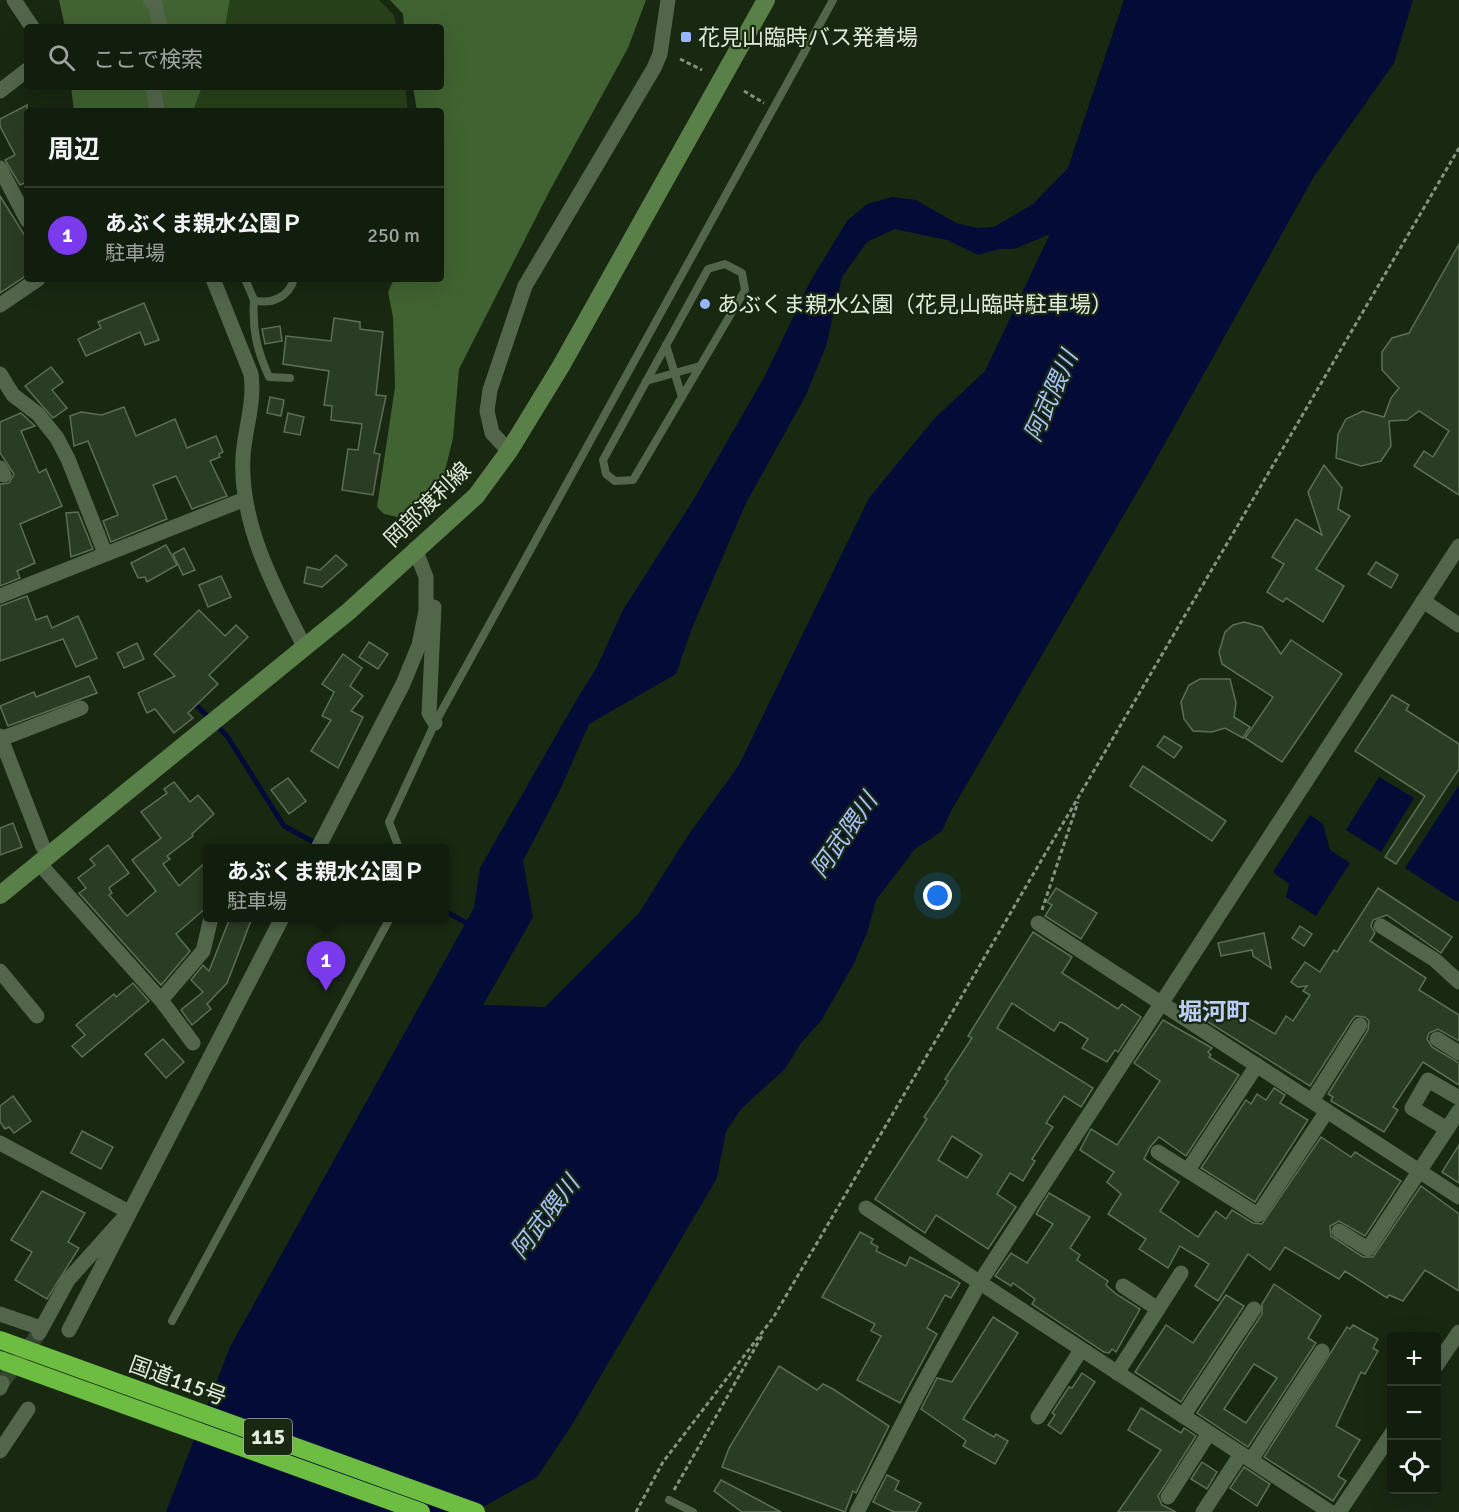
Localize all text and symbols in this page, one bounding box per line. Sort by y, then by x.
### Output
search box [24,24,444,90]
place label: 花見山臨時バス発着場 [698,24,918,51]
marker: 花見山臨時バス発着場 [679,30,693,44]
icon: search [45,41,78,74]
text: ここで検索 [93,46,203,73]
text: 周辺 [48,134,100,166]
text: あぶくま親水公園Ｐ [105,210,303,237]
text: 1 [62,223,73,248]
text: 250 m [367,223,420,248]
text: 駐車場 [105,241,165,266]
place label: あぶくま親水公園（花見山臨時駐車場） [717,291,1113,318]
marker: あぶくま親水公園（花見山臨時駐車場） [698,297,712,311]
water label: 阿武隈川 [1018,343,1085,446]
street label: 岡部渡利線 [378,456,476,552]
water label: 阿武隈川 [804,785,886,883]
popup [203,844,449,922]
text: あぶくま親水公園Ｐ [227,858,425,885]
your location [923,881,952,910]
text: 駐車場 [227,889,287,914]
pin: 1 [306,942,346,991]
district label: 堀河町 [1178,997,1250,1027]
water label: 阿武隈川 [504,1167,588,1264]
map controls [1387,1332,1441,1494]
button: + [1387,1332,1441,1386]
street label: 国道115号 [125,1350,230,1411]
button: − [1387,1386,1441,1440]
road number: 115 [244,1419,292,1455]
button: locate [1387,1440,1441,1494]

